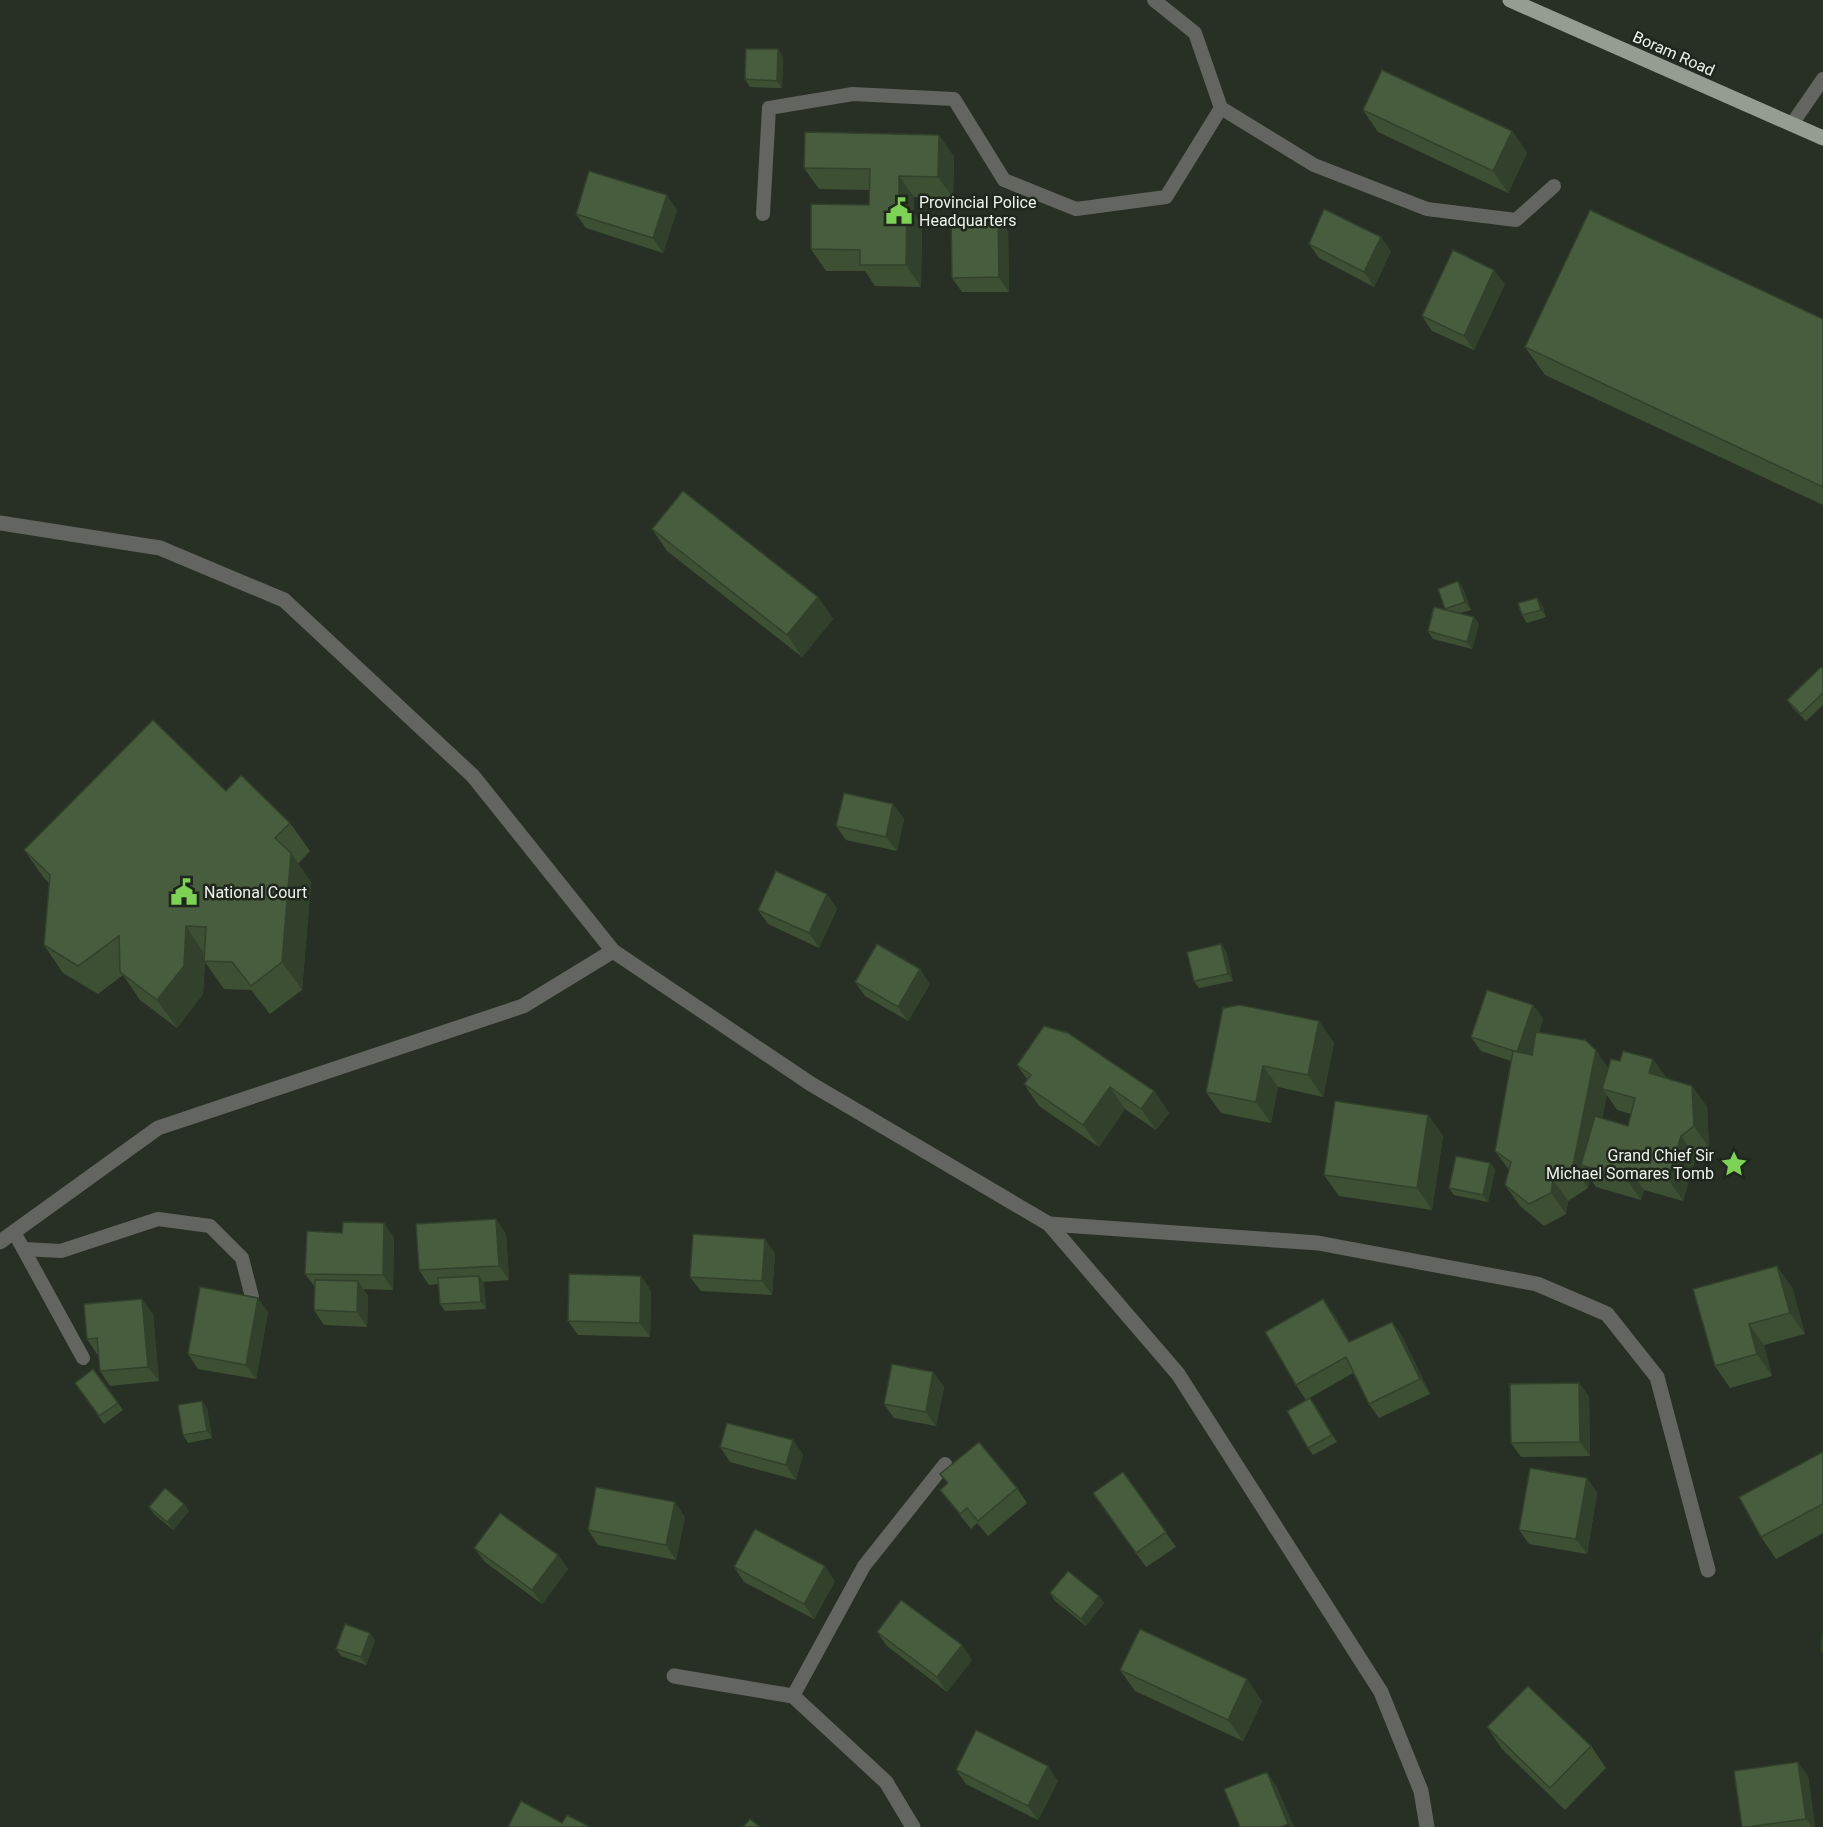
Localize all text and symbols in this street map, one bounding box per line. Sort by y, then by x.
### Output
street label: Boram Road [1630,27,1718,80]
place label: Provincial Police Headquarters [919,193,1036,230]
public building icon: Provincial Police Headquarters [884,196,914,226]
public building icon: National Court [169,877,199,907]
place label: National Court [204,883,307,902]
place label: Grand Chief Sir Michael Somares Tomb [1546,1146,1715,1183]
place icon: Grand Chief Sir Michael Somares Tomb [1719,1149,1749,1179]

